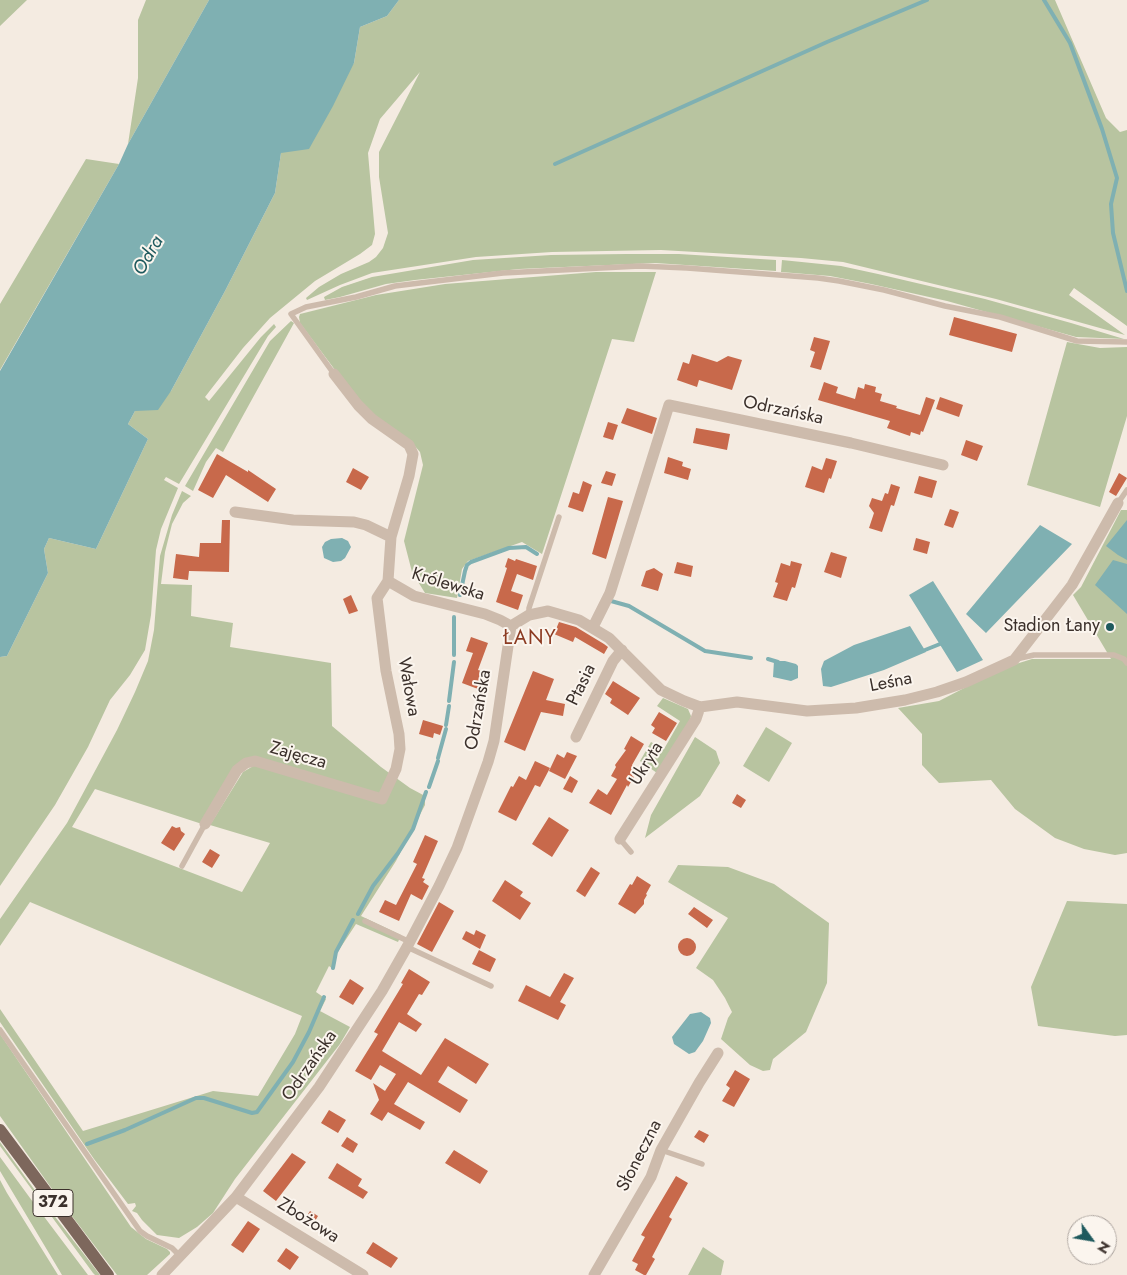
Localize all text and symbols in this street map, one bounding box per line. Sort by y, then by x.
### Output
water label: Odra [129,232,169,280]
street label: Odrzańska [741,392,825,430]
street label: Królewska [409,564,487,606]
place label: Stadion Łany [1004,616,1100,638]
marker: Stadion Łany [1104,621,1116,633]
district label: ŁANY [503,627,557,651]
street label: Wałowa [392,656,424,718]
street label: Ptasia [563,661,601,709]
street label: Odrzańska [461,668,497,752]
street label: Leśna [868,668,914,698]
street label: Zajęcza [267,738,329,774]
street label: Ukryta [625,738,669,790]
street label: Odrzańska [278,1026,342,1106]
street label: Słoneczna [613,1117,667,1195]
road number: 372 [33,1190,73,1216]
street label: Zbożowa [273,1194,343,1248]
north arrow [1067,1215,1117,1265]
text: N [1092,1237,1115,1257]

